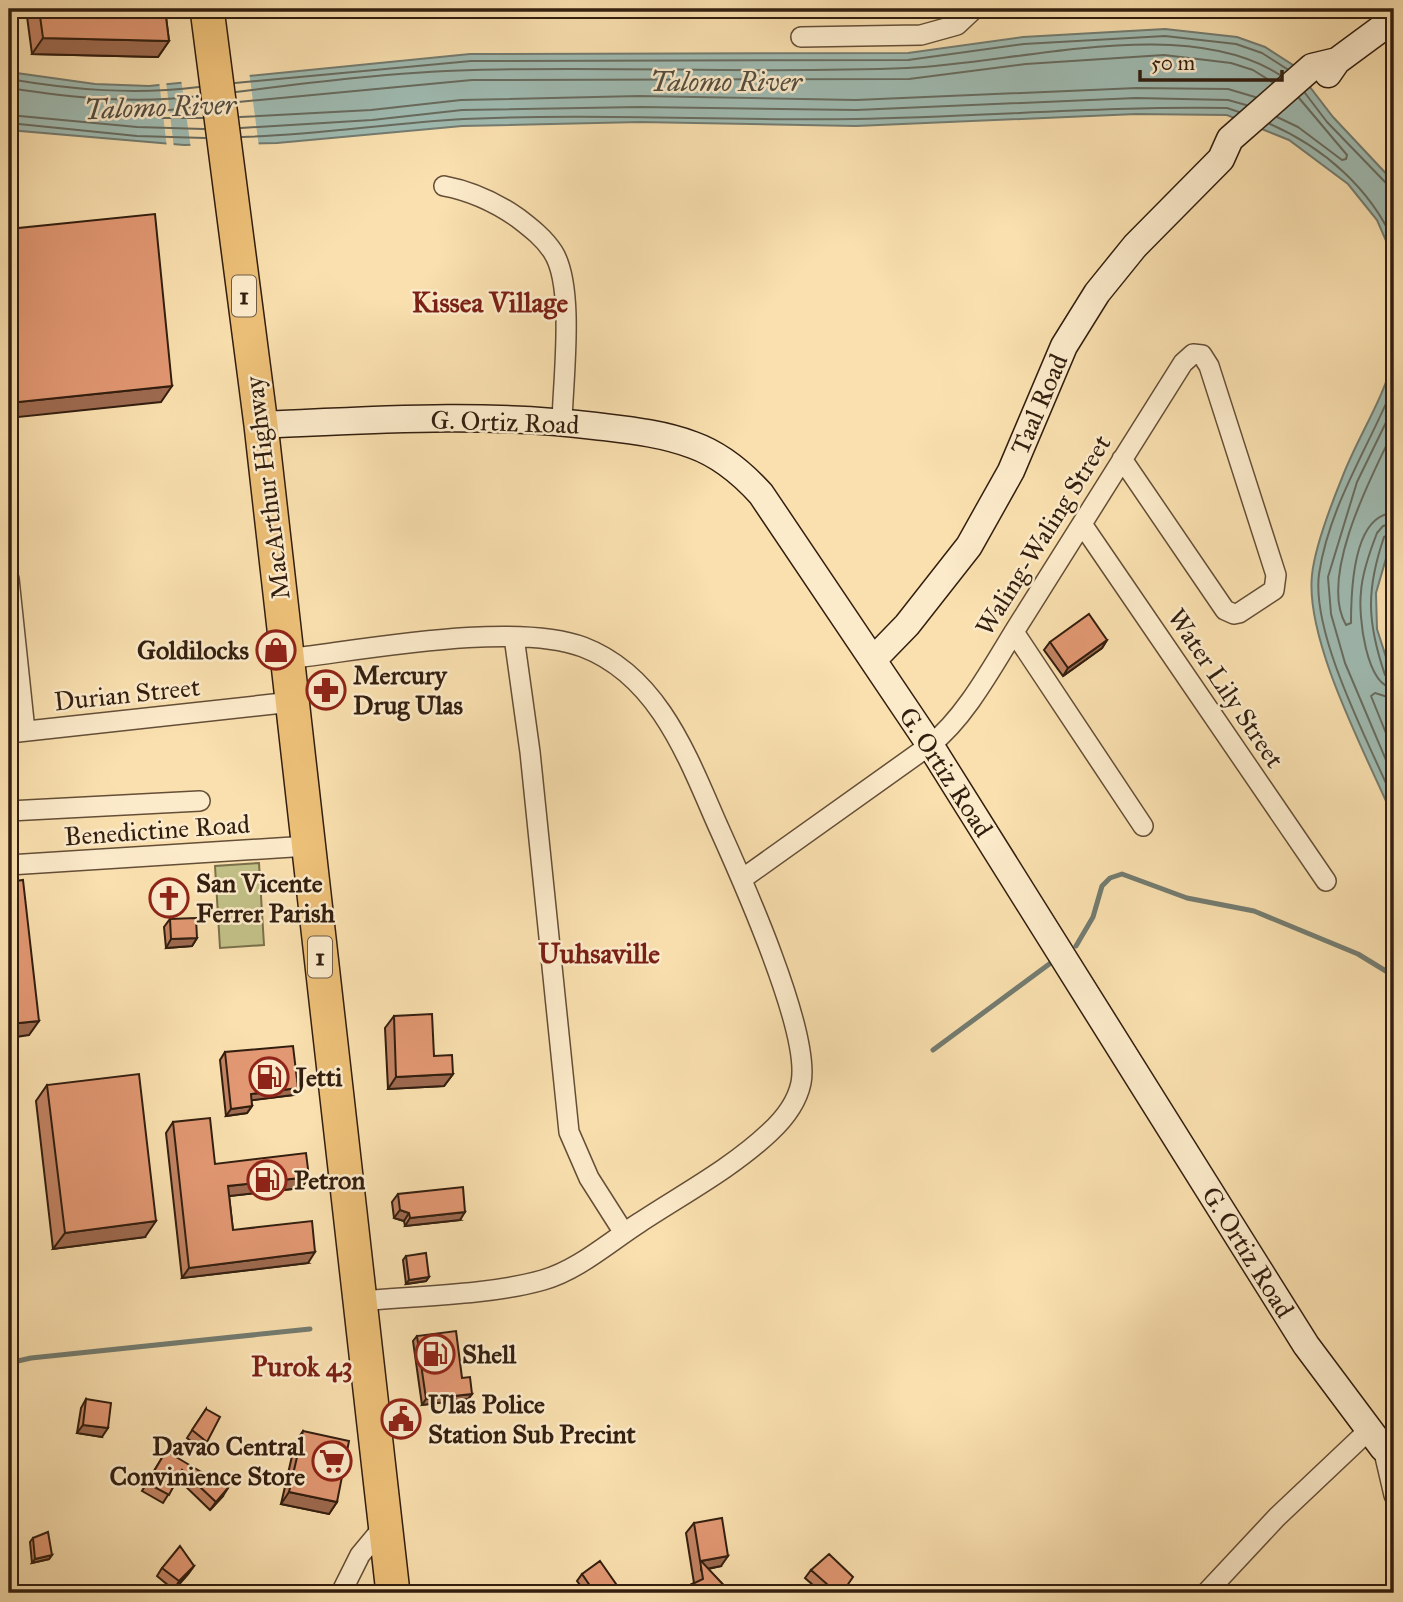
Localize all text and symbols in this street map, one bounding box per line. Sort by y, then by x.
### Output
scale bar [1140,38,1282,82]
text: 50 m [1151,50,1196,76]
water label: Talomo River [650,64,803,99]
water label: Talomo River [83,87,238,127]
road number: 1 [232,276,256,316]
district label: Kissea Village [412,285,569,320]
street label: Taal Road [1004,349,1074,459]
street label: MacArthur Highway [237,374,297,601]
street label: G. Ortiz Road [430,403,580,441]
street label: Waling-Waling Street [968,429,1118,641]
street label: Water Lily Street [1161,602,1291,774]
shop icon: Goldilocks [255,629,297,671]
place label: Goldilocks [137,634,250,666]
place label: Mercury Drug Ulas [353,659,464,722]
pharmacy icon: Mercury Drug Ulas [305,669,347,711]
street label: Durian Street [52,670,202,718]
street label: G. Ortiz Road [892,701,1000,843]
street label: Benedictine Road [63,808,251,852]
place label: San Vicente Ferrer Parish [196,867,336,929]
church icon: San Vicente Ferrer Parish [148,877,190,919]
district label: Uuhsaville [538,936,660,971]
road number: 1 [308,937,332,978]
fuel station icon: Jetti [248,1056,290,1098]
place label: Jetti [293,1061,343,1094]
fuel station icon: Petron [246,1159,288,1201]
place label: Petron [294,1164,365,1196]
street label: G. Ortiz Road [1195,1180,1301,1324]
fuel station icon: Shell [414,1333,456,1375]
place label: Shell [462,1338,517,1370]
district label: Purok 43 [251,1349,353,1384]
place label: Ulas Police Station Sub Precint [428,1388,637,1450]
public building icon: Ulas Police Station Sub Precint [380,1398,422,1440]
place label: Davao Central Convinience Store [109,1430,306,1492]
supermarket icon: Davao Central Convinience Store [311,1440,353,1482]

